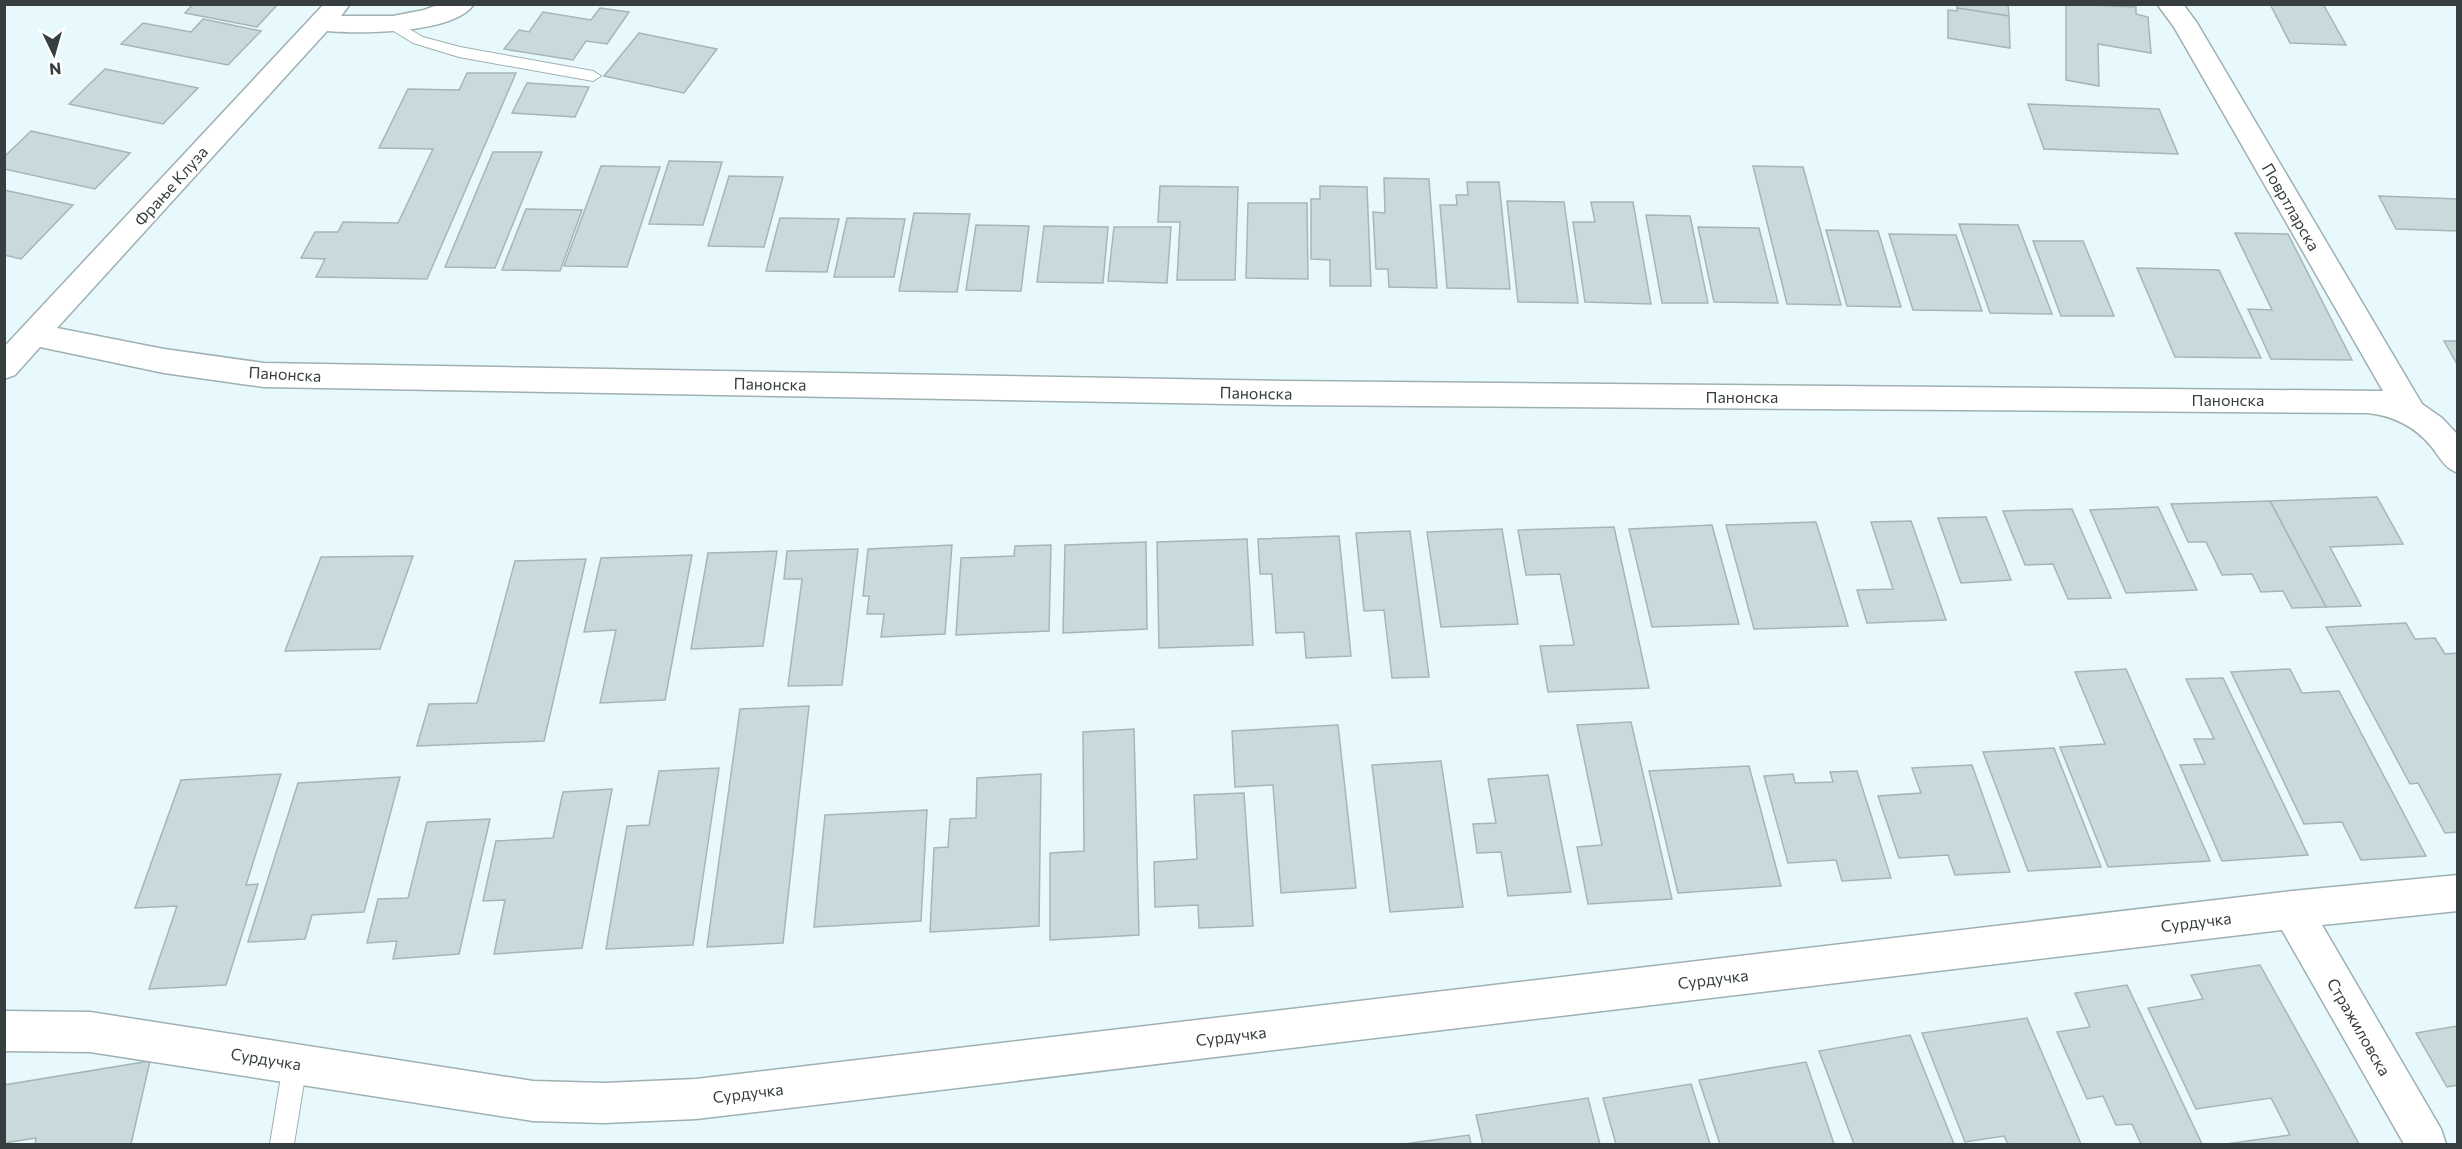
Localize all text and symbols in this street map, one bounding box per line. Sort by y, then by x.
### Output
north arrow [24,24,84,84]
text: N [49,59,62,79]
street label: Фрање Клуза [130,142,211,229]
street label: Повртларска [2259,160,2324,254]
street label: Панонска [248,362,322,385]
street label: Панонска [733,373,807,394]
street label: Панонска [1219,382,1293,403]
street label: Панонска [1706,387,1778,406]
street label: Панонска [2192,390,2264,409]
street label: Сурдучка [2159,908,2232,935]
street label: Сурдучка [1676,965,1749,992]
street label: Стражиловска [2324,974,2395,1079]
street label: Сурдучка [1194,1022,1267,1049]
street label: Сурдучка [229,1044,303,1073]
street label: Сурдучка [711,1079,784,1106]

